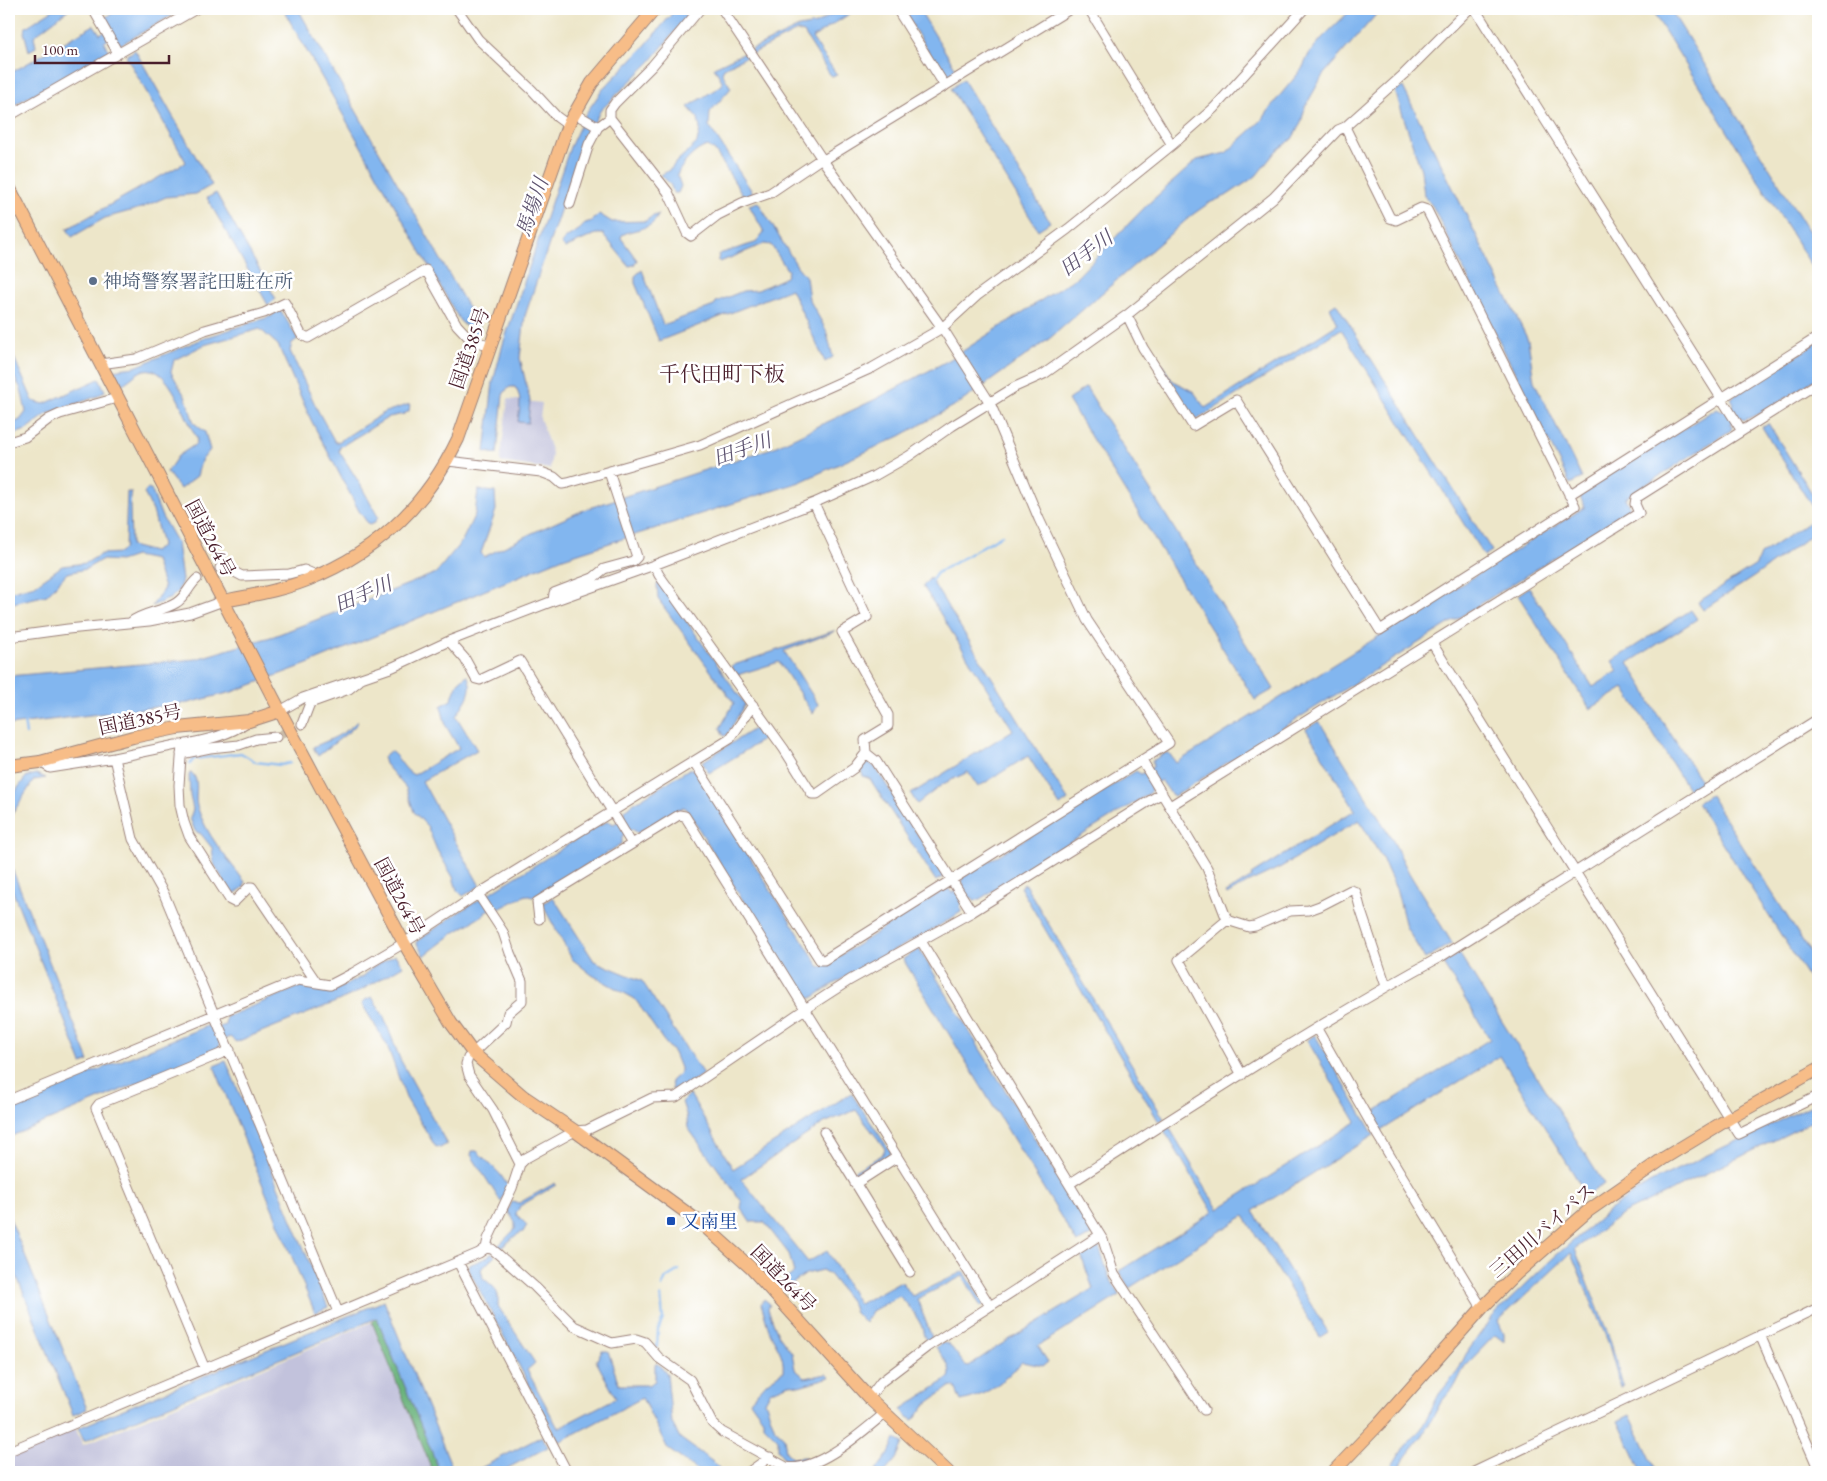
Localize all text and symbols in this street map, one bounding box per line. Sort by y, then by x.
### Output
scale bar [35,32,169,64]
text: 100 m [42,40,79,59]
water label: 馬場川 [510,173,555,240]
water label: 田手川 [1054,223,1119,281]
place label: 神埼警察署詫田駐在所 [103,269,293,294]
marker: 神埼警察署詫田駐在所 [87,275,99,287]
street label: 国道385号 [444,304,495,392]
district label: 千代田町下板 [659,360,785,387]
water label: 田手川 [709,426,776,471]
street label: 国道264号 [180,495,241,581]
water label: 田手川 [330,570,398,618]
street label: 国道385号 [96,698,184,740]
street label: 国道264号 [369,853,430,939]
street label: 三田川バイパス [1484,1177,1601,1283]
place label: 又南里 [681,1209,738,1234]
marker: 又南里 [665,1215,677,1227]
street label: 国道264号 [745,1239,822,1317]

